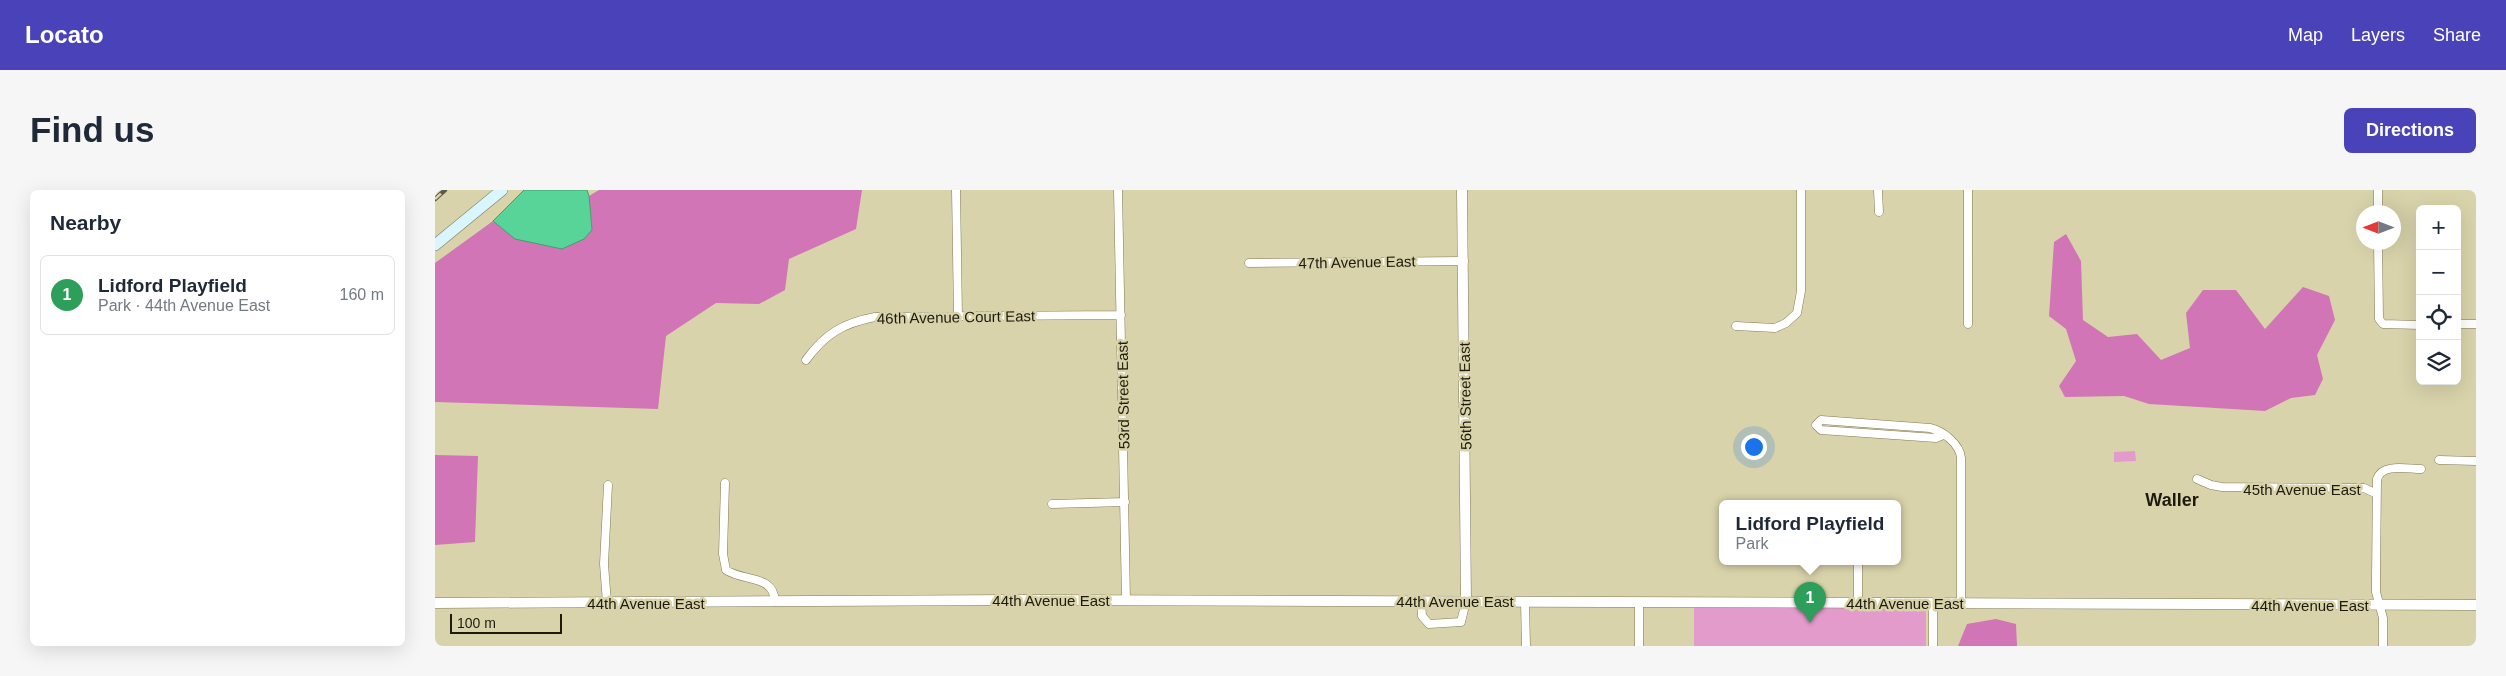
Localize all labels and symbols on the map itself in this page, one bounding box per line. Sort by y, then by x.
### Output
north arrow [2356,205,2401,250]
street label: 47th Avenue East [1298,252,1417,272]
street label: 46th Avenue Court East [877,307,1036,327]
street label: 53rd Street East [1114,340,1132,449]
street label: 56th Street East [1456,341,1474,450]
your location [1741,434,1767,460]
street label: 45th Avenue East [2243,481,2361,498]
district label: Waller [2145,490,2199,510]
pin: 1 [1794,582,1826,623]
street label: 44th Avenue East [992,592,1110,609]
street label: 44th Avenue East [1396,593,1514,610]
street label: 44th Avenue East [587,595,705,612]
street label: 44th Avenue East [1846,595,1964,612]
street label: 44th Avenue East [2251,597,2369,614]
scale bar [450,611,563,634]

